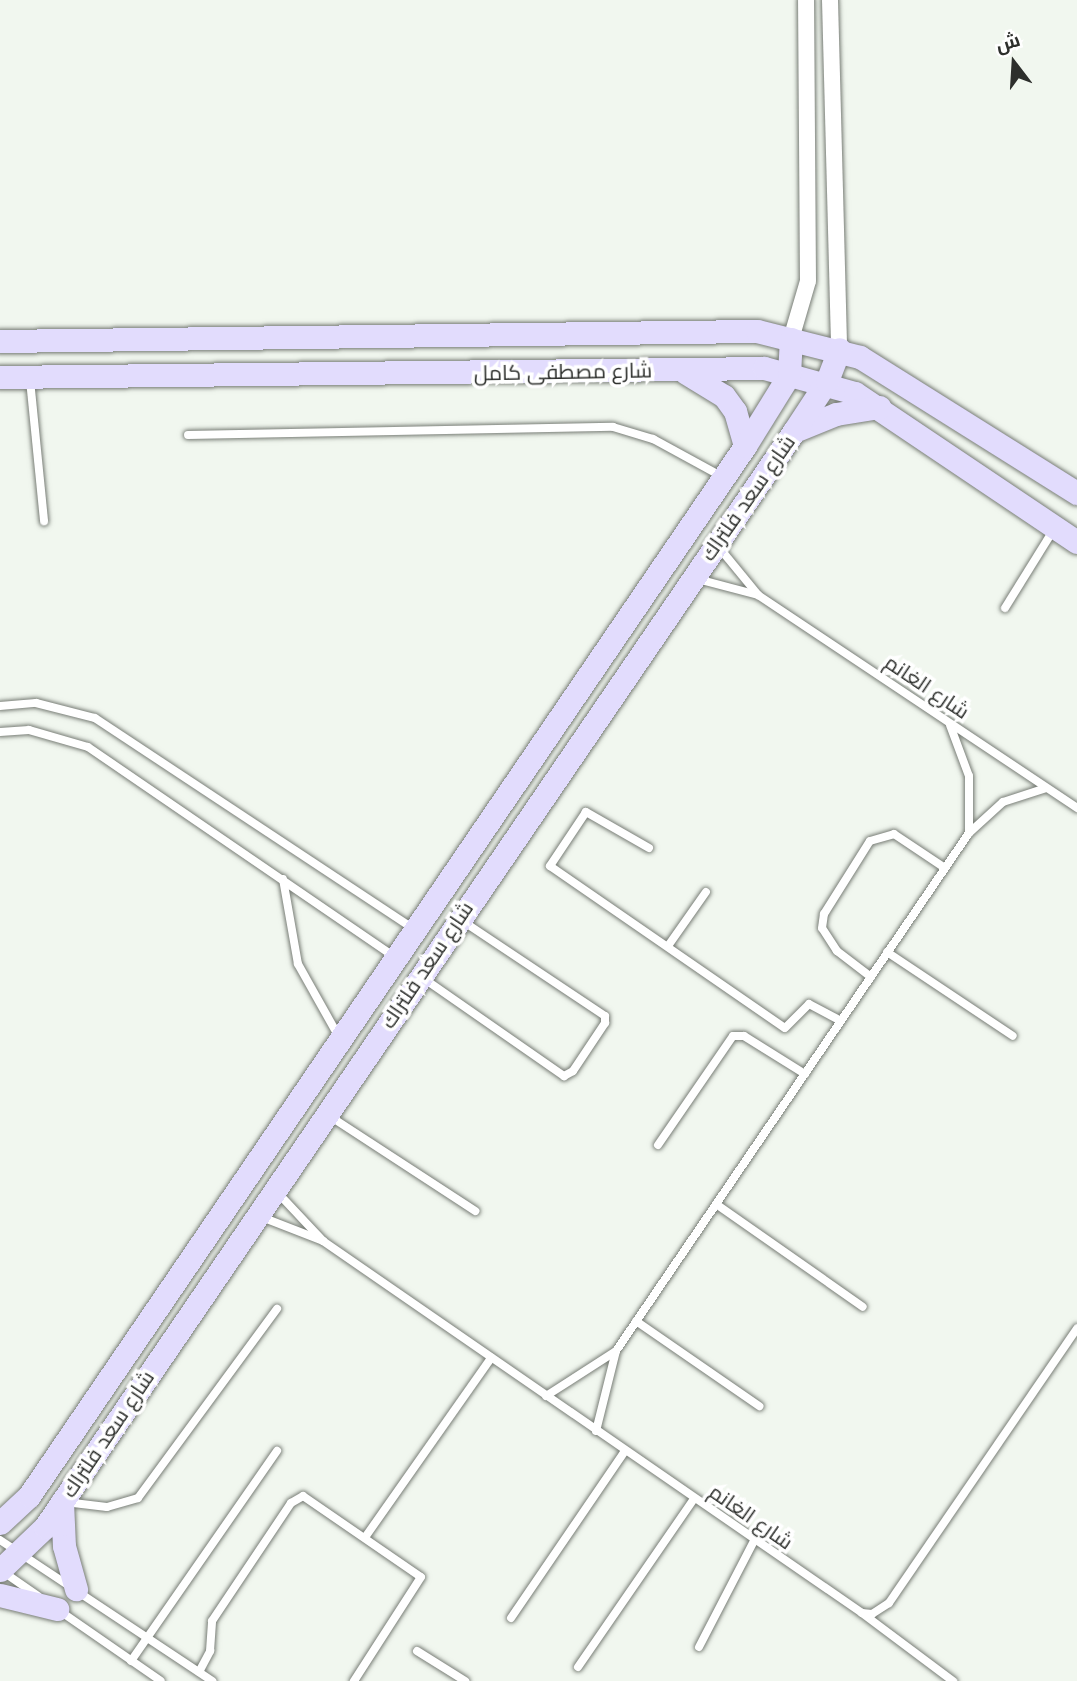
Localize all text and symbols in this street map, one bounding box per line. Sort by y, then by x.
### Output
text: ش [992,26,1023,59]
north arrow [979,28,1049,98]
street label: شارع مصطفى كامل [474,358,652,386]
street label: شارع سعد فلتراك [695,430,801,566]
street label: شارع الغانم [880,650,974,724]
street label: شارع سعد فلتراك [375,897,479,1033]
street label: شارع سعد فلتراك [56,1366,160,1502]
street label: شارع الغانم [704,1479,798,1555]

